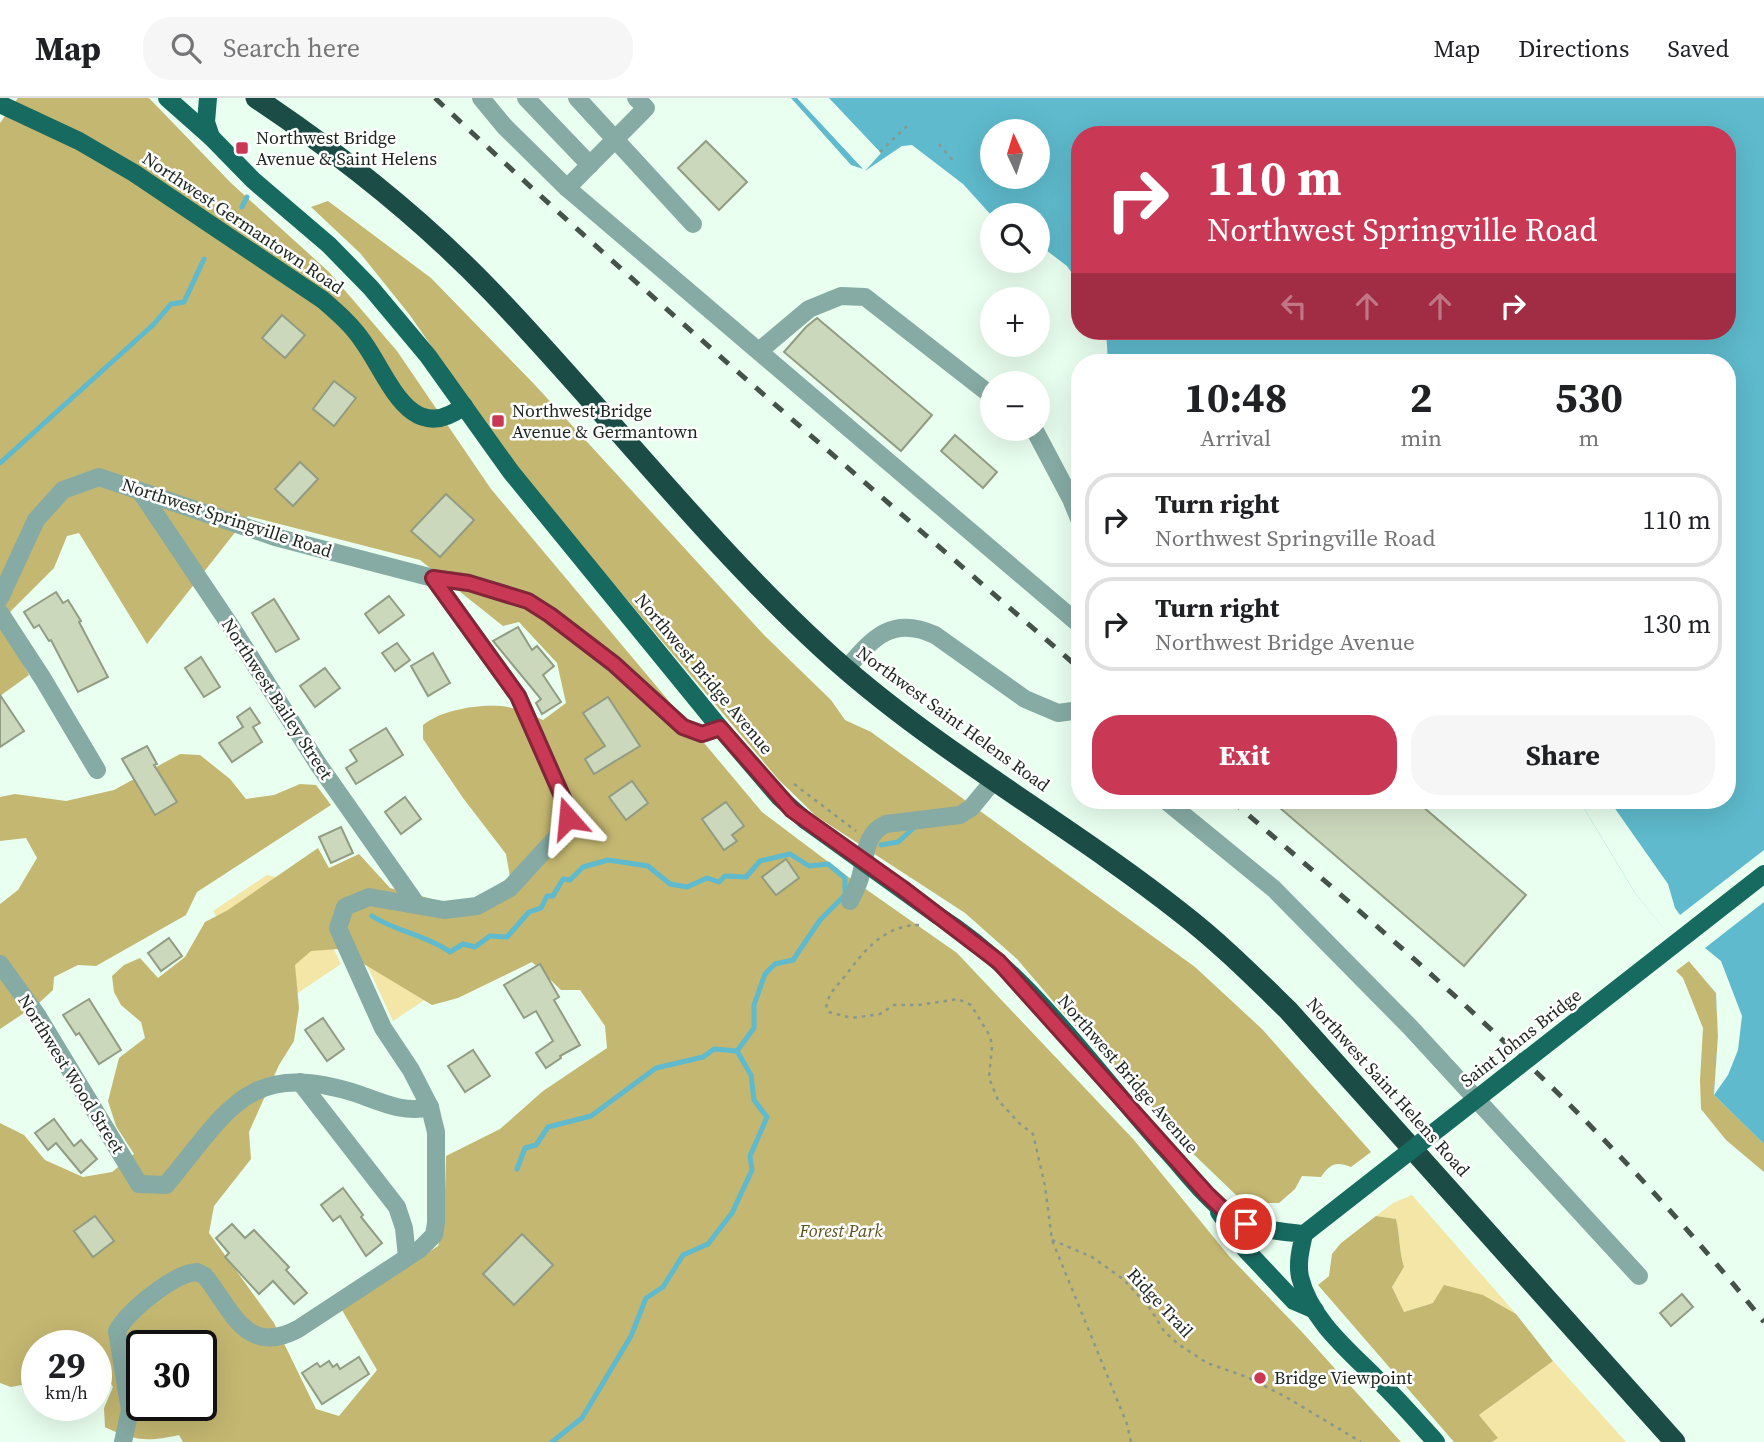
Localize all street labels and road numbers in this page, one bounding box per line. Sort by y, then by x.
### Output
street label: Northwest Germantown Road [138,146,349,299]
street label: Northwest Springville Road [119,472,335,563]
street label: Northwest Bridge Avenue [629,588,779,760]
street label: Northwest Bailey Street [216,613,339,784]
street label: Northwest Saint Helens Road [852,640,1055,797]
street label: Saint Johns Bridge [1455,982,1586,1093]
street label: Northwest Wood Street [12,989,131,1158]
street label: Northwest Bridge Avenue [1052,989,1205,1159]
street label: Northwest Saint Helens Road [1301,992,1476,1182]
street label: Ridge Trail [1122,1262,1199,1343]

